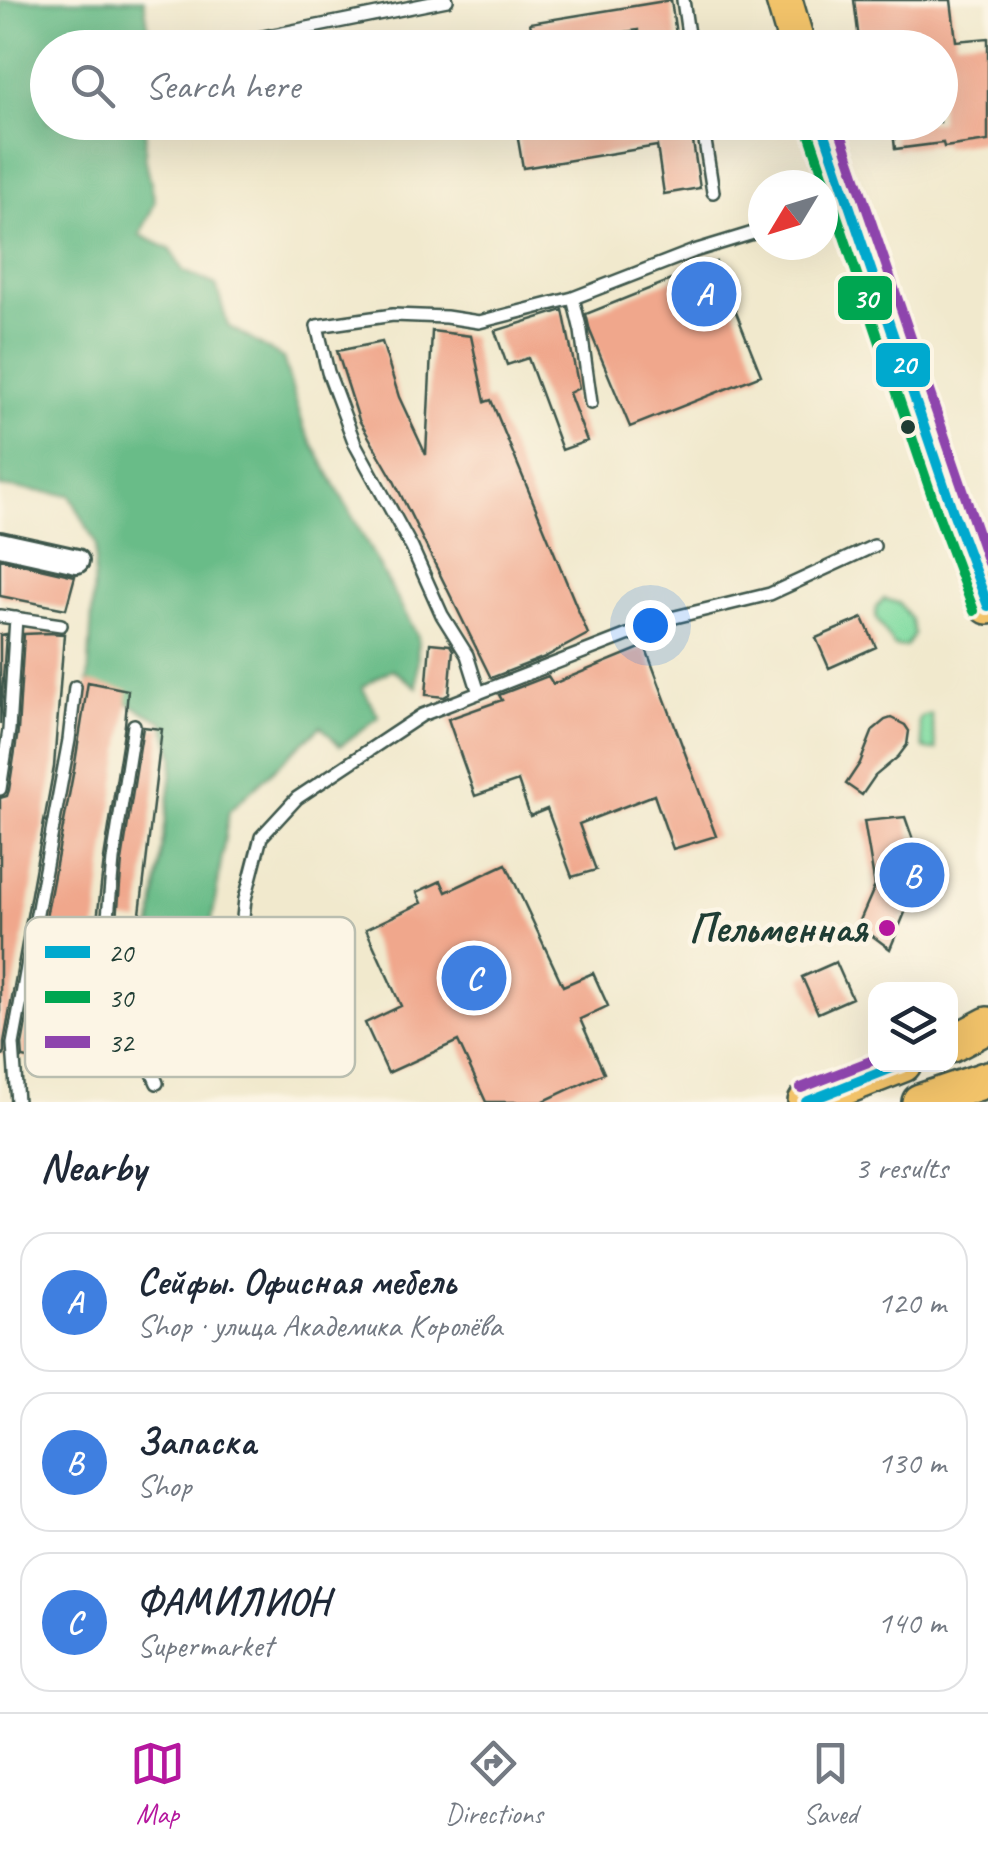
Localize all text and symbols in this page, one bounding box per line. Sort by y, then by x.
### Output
search box [30,30,958,140]
icon: search [65,58,120,113]
text: Search here [145,62,300,109]
north arrow [748,170,838,260]
pin: A [672,256,736,332]
line badge: 30 [836,274,894,322]
text: 30 [852,281,881,316]
line badge: 20 [874,341,932,389]
text: 20 [890,347,919,382]
unlabelled marker [898,417,918,437]
your location [625,600,676,651]
pin: B [880,838,944,912]
place label: Пельменная [689,902,870,955]
legend [25,917,355,1077]
marker: Пельменная [876,917,898,939]
text: 20 [108,935,136,970]
pin: C [442,940,506,1016]
text: 30 [108,980,136,1015]
map controls [868,982,958,1072]
button: layers [868,982,958,1072]
text: 32 [108,1025,136,1060]
text: Nearby [40,1141,146,1194]
text: 3 results [854,1147,948,1188]
text: Сейфы. Офисная мебель [137,1258,456,1305]
text: A [66,1282,83,1323]
text: 120 m [877,1282,946,1323]
text: Shop · улица Академика Королёва [137,1305,502,1346]
text: Запаска [137,1418,256,1465]
text: B [66,1442,83,1483]
text: 130 m [877,1442,946,1483]
text: Shop [137,1465,191,1506]
text: ФАМИЛИОН [137,1578,329,1625]
text: C [67,1602,82,1643]
text: 140 m [877,1602,946,1643]
text: Supermarket [137,1625,273,1666]
tab: Map [130,1736,185,1831]
tab: Directions [445,1736,543,1831]
tab: Saved [803,1736,858,1831]

